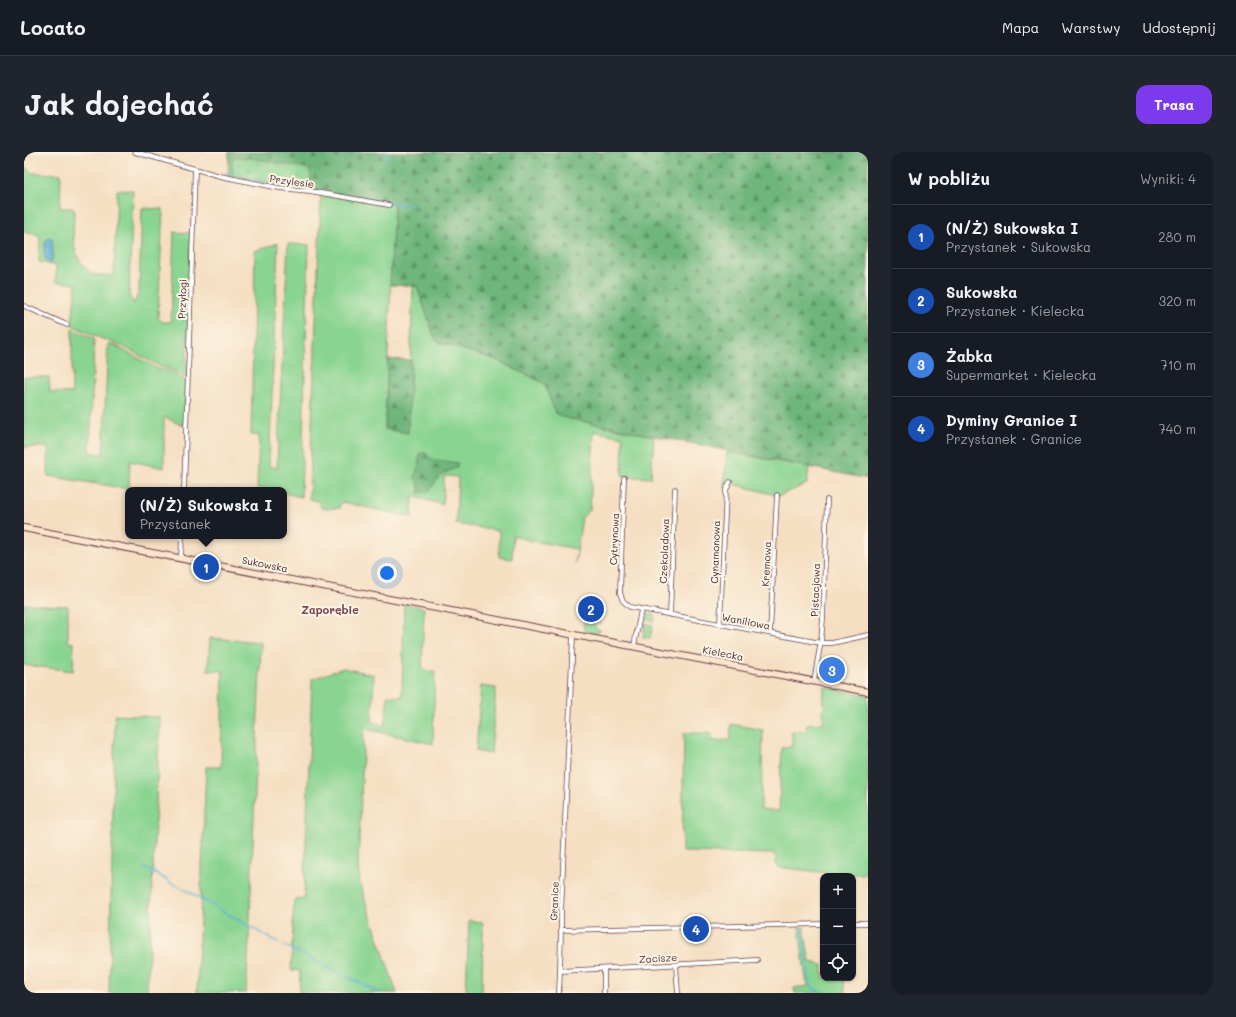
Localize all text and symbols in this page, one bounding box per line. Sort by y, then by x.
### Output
text: Locato [20,15,86,40]
text: Mapa [1002,18,1039,37]
text: Warstwy [1061,18,1120,37]
text: Udostępnij [1142,18,1216,37]
button: Trasa [1136,85,1212,124]
text: Jak dojechać [24,86,214,122]
text: W pobliżu [908,167,990,189]
text: Wyniki: 4 [1140,170,1196,187]
street label: Przylesie [269,171,315,191]
text: (N/Ż) Sukowska I [946,218,1078,238]
text: 1 [918,228,924,245]
text: 280 m [1158,228,1196,245]
text: Przystanek · Sukowska [946,238,1091,255]
street label: Przyłogi [174,279,190,319]
text: Sukowska [946,282,1018,302]
text: 2 [917,292,925,309]
text: 320 m [1159,292,1196,309]
text: Przystanek · Kielecka [946,302,1085,319]
text: Żabka [946,346,993,366]
text: 3 [917,356,925,373]
text: 710 m [1160,356,1196,373]
text: Supermarket · Kielecka [946,366,1097,383]
text: Dyminy Granice I [946,410,1077,430]
text: 4 [917,420,925,437]
text: 740 m [1159,420,1196,437]
text: Przystanek · Granice [946,430,1082,447]
popup [125,487,287,539]
text: (N/Ż) Sukowska I [140,495,272,515]
street label: Cytrynowa [606,513,622,565]
text: Przystanek [140,515,211,532]
street label: Czekoladowa [656,518,672,584]
street label: Cynamonowa [707,520,723,584]
street label: Kremowa [758,541,774,587]
pin: 1 [193,552,219,582]
street label: Sukowska [241,553,289,575]
your location [377,563,397,583]
street label: Pistacjowa [807,563,823,617]
pin: 2 [578,594,604,624]
district label: Zaporębie [301,602,359,617]
street label: Waniliowa [721,609,771,633]
street label: Kielecka [701,642,745,664]
pin: 3 [819,655,845,685]
map controls [820,873,856,981]
button: + [820,873,856,909]
street label: Granice [546,881,562,921]
button: − [820,909,856,945]
pin: 4 [683,914,709,944]
button: locate [820,945,856,981]
street label: Zacisze [638,950,678,966]

